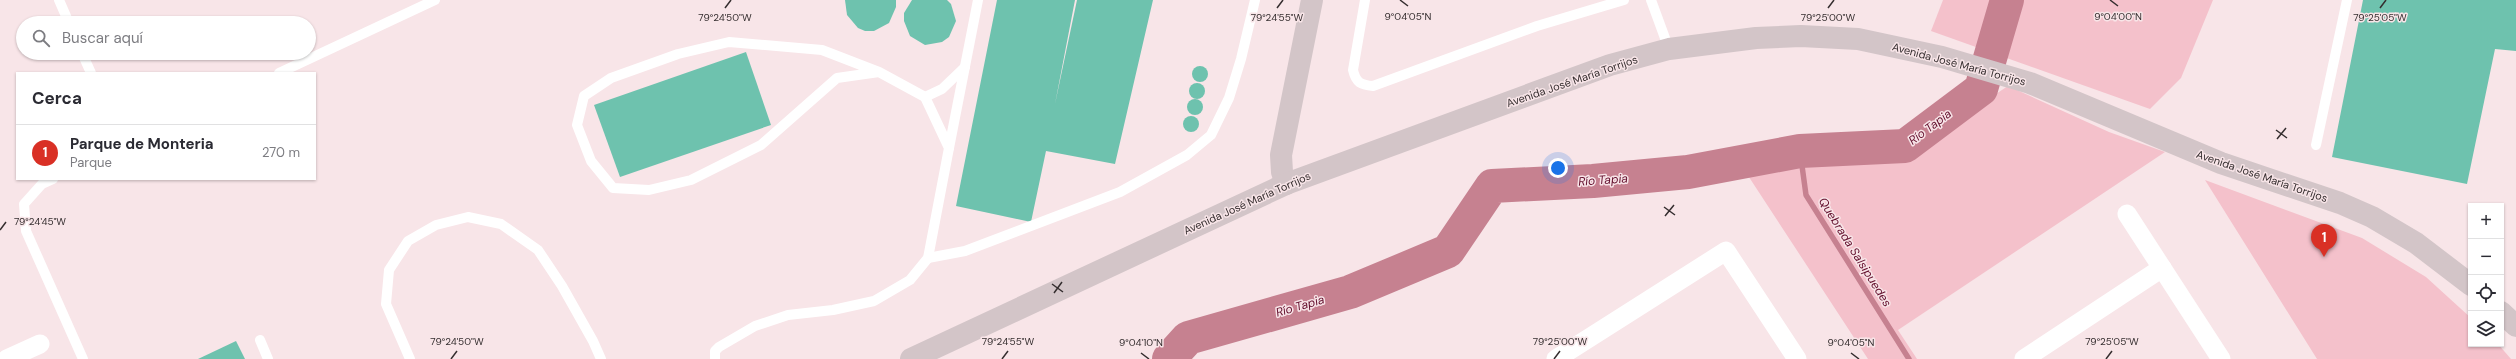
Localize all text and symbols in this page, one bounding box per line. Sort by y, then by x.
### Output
text: 9°04'05"N [1385,10,1431,23]
text: 9°04'00"N [2094,10,2142,23]
text: 79°24'50"W [698,11,752,24]
text: 79°24'55"W [1251,11,1303,24]
text: 79°25'00"W [1801,11,1855,24]
text: 79°25'05"W [2353,11,2407,24]
search box [16,16,316,60]
icon: search [30,27,52,49]
text: Buscar aquí [62,28,143,48]
street label: Avenida José María Torrijos [1891,39,2027,89]
street label: Avenida José María Torrijos [1505,52,1639,110]
text: Cerca [32,87,82,109]
water label: Río Tapia [1905,105,1955,148]
text: Parque de Monteria [70,134,214,154]
text: 1 [43,144,47,161]
text: 270 m [262,144,300,161]
street label: Avenida José María Torrijos [2195,147,2329,205]
text: Parque [70,154,112,171]
your location [1548,158,1568,178]
street label: Avenida José María Torrijos [1181,169,1313,237]
water label: Río Tapia [1578,170,1629,190]
water label: Quebrada Salsipuedes [1815,194,1895,310]
map controls [2468,203,2504,347]
button: + [2468,203,2504,239]
text: 79°24'45"W [14,215,66,228]
pin: 1 [2311,224,2337,257]
button: − [2468,239,2504,275]
button: locate [2468,275,2504,311]
water label: Río Tapia [1274,291,1327,321]
button: layers [2468,311,2504,347]
text: 79°24'50"W [430,335,484,348]
text: 79°24'55"W [982,335,1034,348]
text: 79°25'00"W [1533,335,1587,348]
text: 79°25'05"W [2085,335,2139,348]
text: 9°04'10"N [1119,336,1163,349]
text: 9°04'05"N [1828,336,1874,349]

